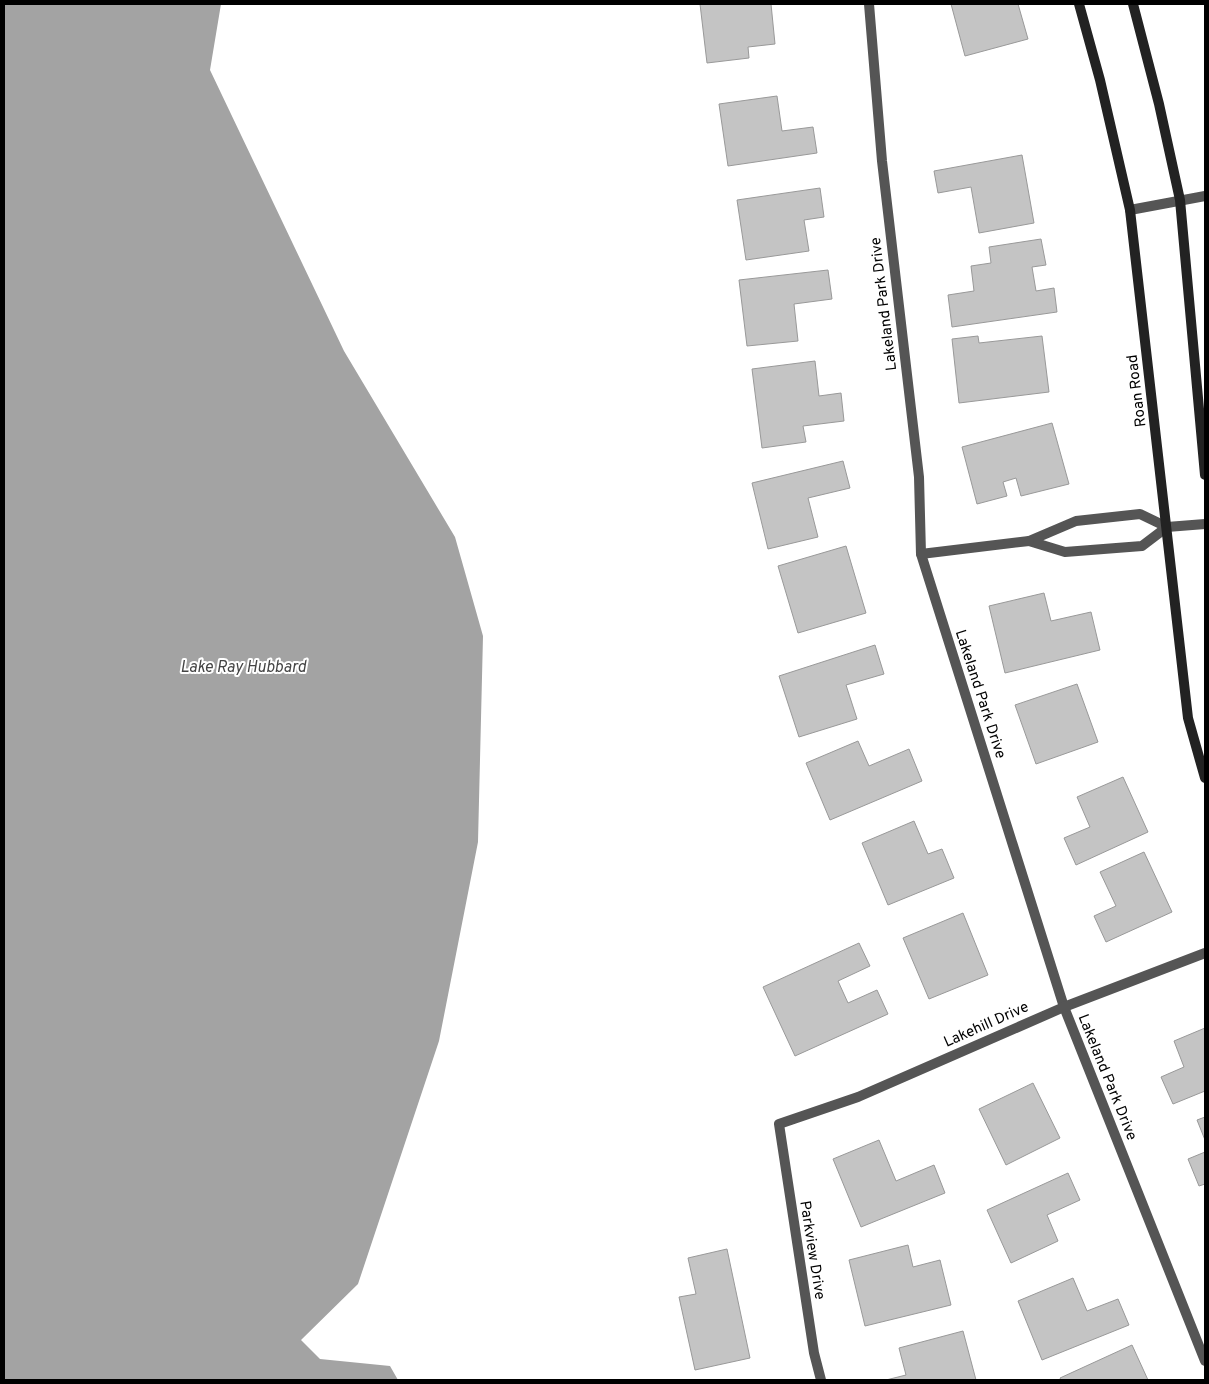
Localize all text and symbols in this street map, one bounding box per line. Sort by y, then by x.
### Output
street label: Lakeland Park Drive [867,236,902,372]
street label: Roan Road [1124,353,1151,428]
street label: Lakeland Park Drive [950,628,1009,761]
water label: Lake Ray Hubbard [180,658,307,678]
street label: Lakehill Drive [941,998,1032,1053]
street label: Lakeland Park Drive [1073,1012,1141,1143]
street label: Parkview Drive [794,1199,829,1301]

